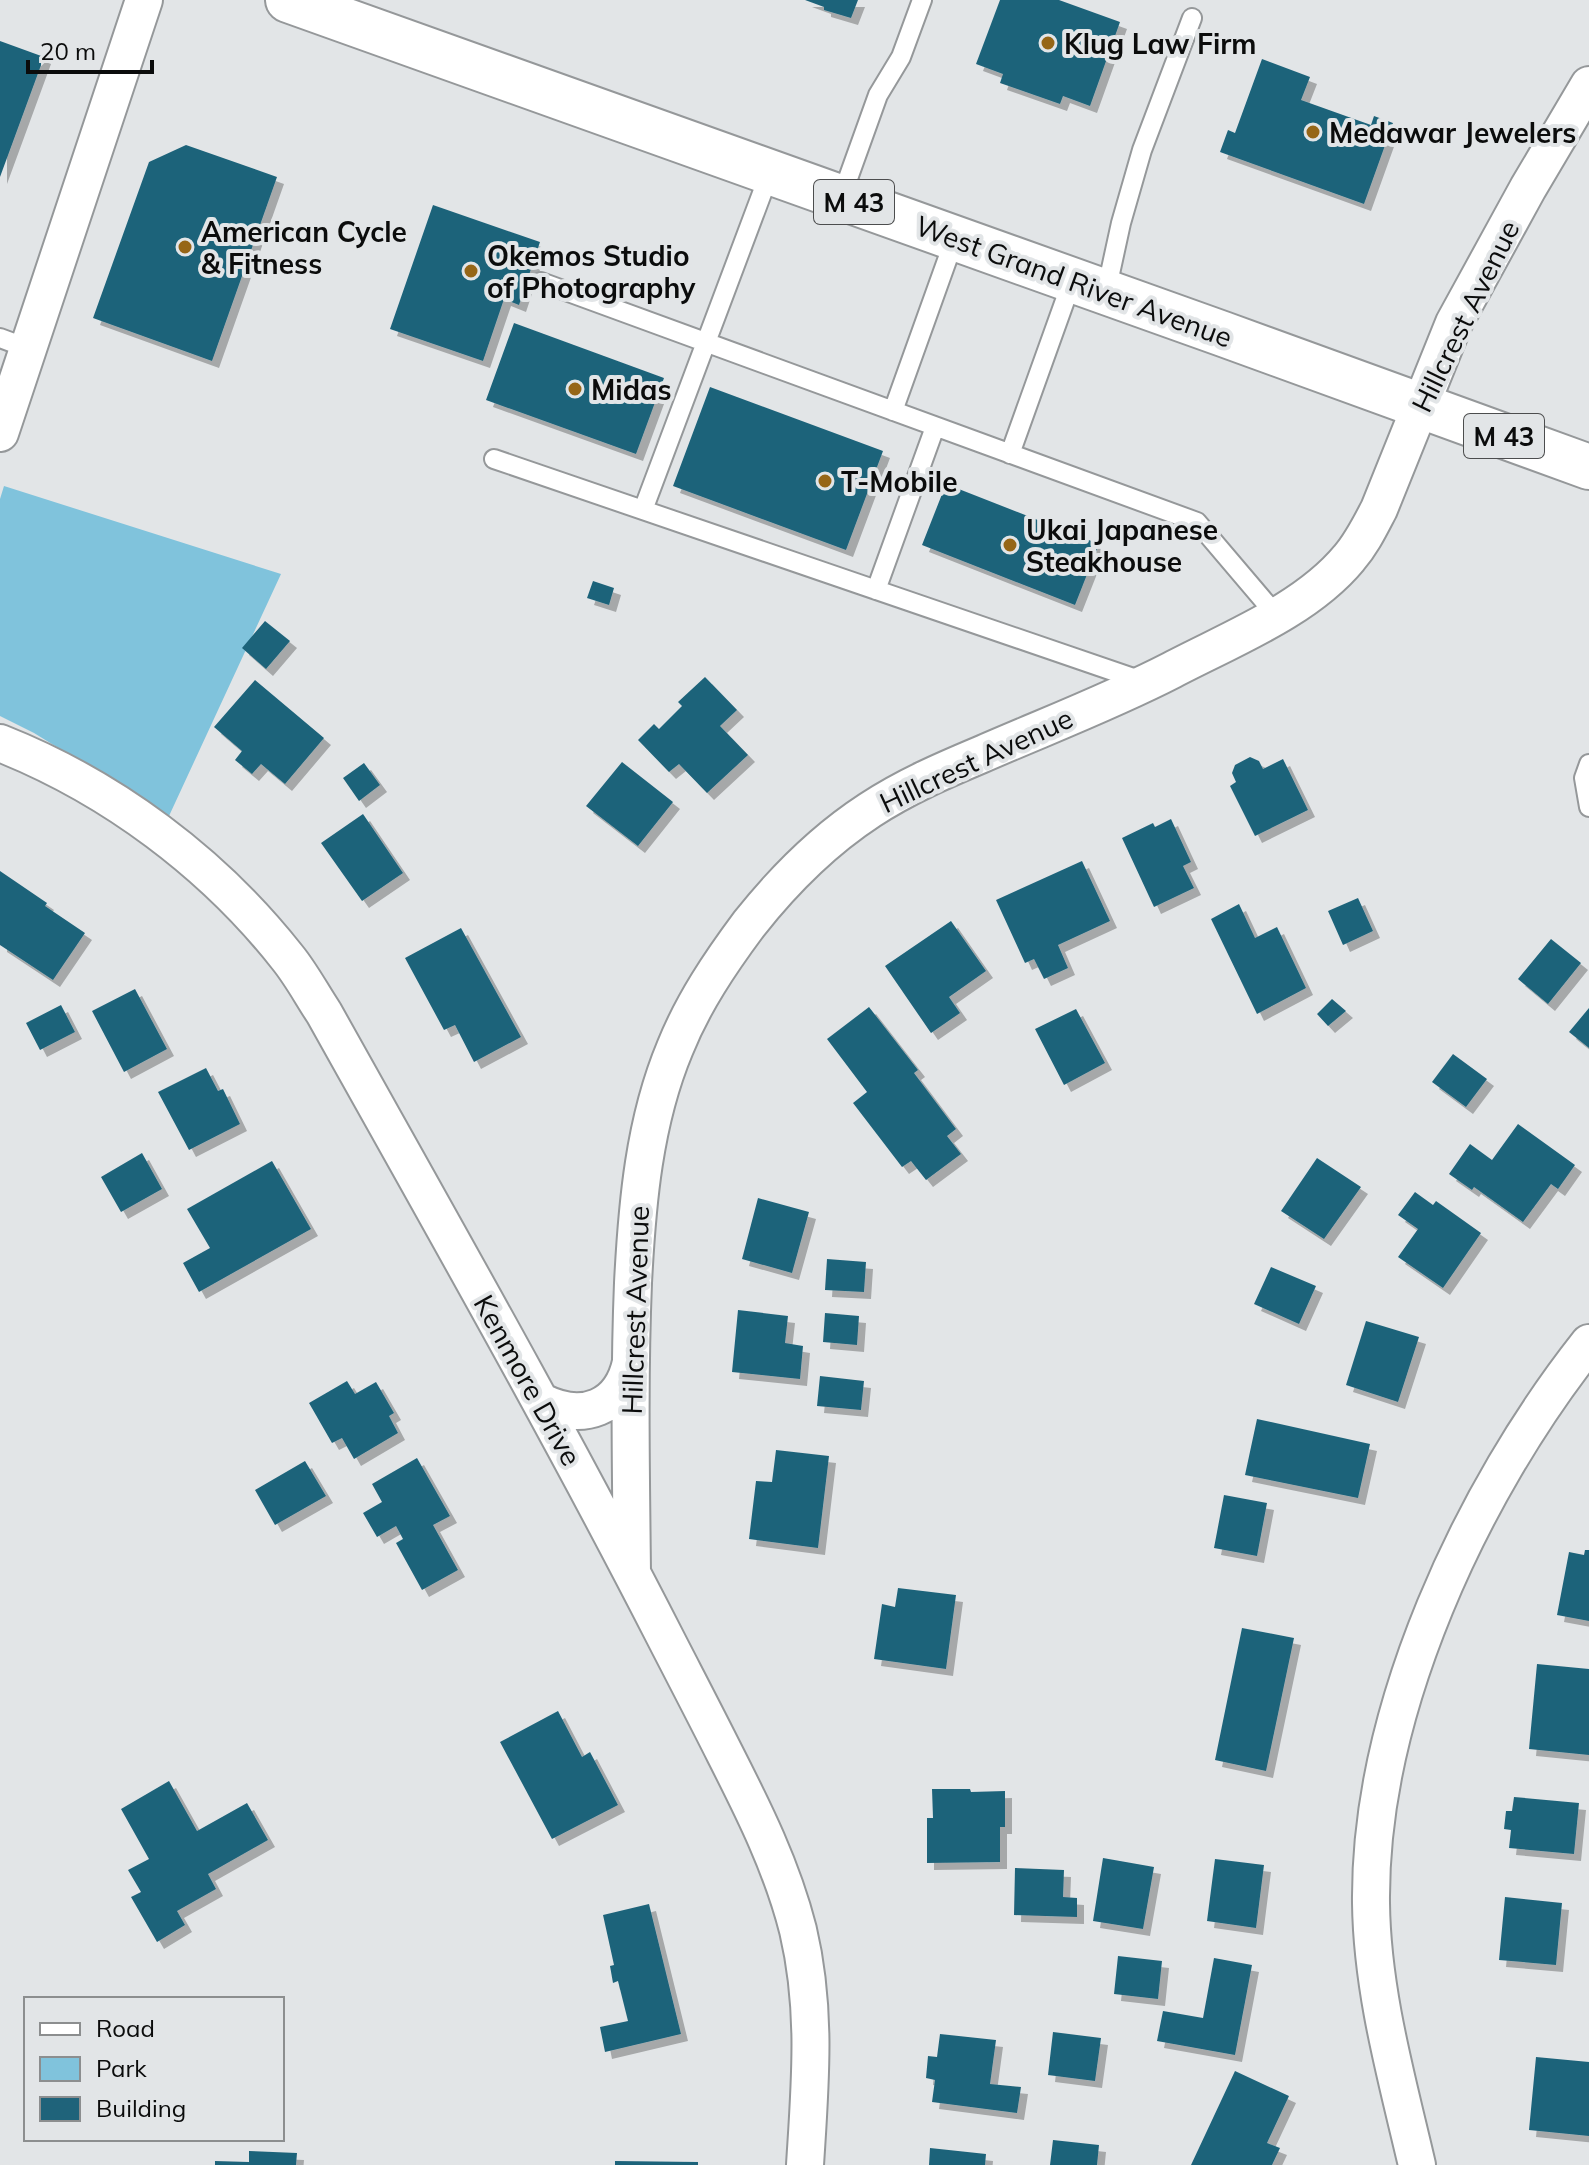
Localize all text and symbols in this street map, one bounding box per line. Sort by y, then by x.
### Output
scale bar [28,24,152,74]
place label: Klug Law Firm [1064,26,1257,61]
marker: Klug Law Firm [1039,34,1057,52]
text: 20 m [40,36,96,66]
place label: Medawar Jewelers [1329,115,1576,150]
marker: Medawar Jewelers [1304,123,1322,141]
road number: M 43 [814,180,894,224]
street label: West Grand River Avenue [911,207,1237,355]
place label: American Cycle & Fitness [201,214,407,281]
street label: Hillcrest Avenue [1403,214,1527,418]
marker: American Cycle & Fitness [176,238,194,256]
place label: Okemos Studio of Photography [487,238,696,305]
marker: Okemos Studio of Photography [462,262,480,280]
place label: Midas [591,372,671,407]
marker: Midas [566,380,584,398]
road number: M 43 [1464,414,1544,458]
place label: T-Mobile [841,464,958,499]
marker: T-Mobile [816,472,834,490]
place label: Ukai Japanese Steakhouse [1026,512,1218,579]
marker: Ukai Japanese Steakhouse [1001,536,1019,554]
street label: Hillcrest Avenue [874,700,1078,820]
street label: Hillcrest Avenue [614,1205,656,1415]
street label: Kenmore Drive [467,1289,589,1471]
legend [24,1997,284,2141]
text: Road [96,2013,155,2043]
text: Park [96,2053,147,2083]
text: Building [96,2093,186,2123]

